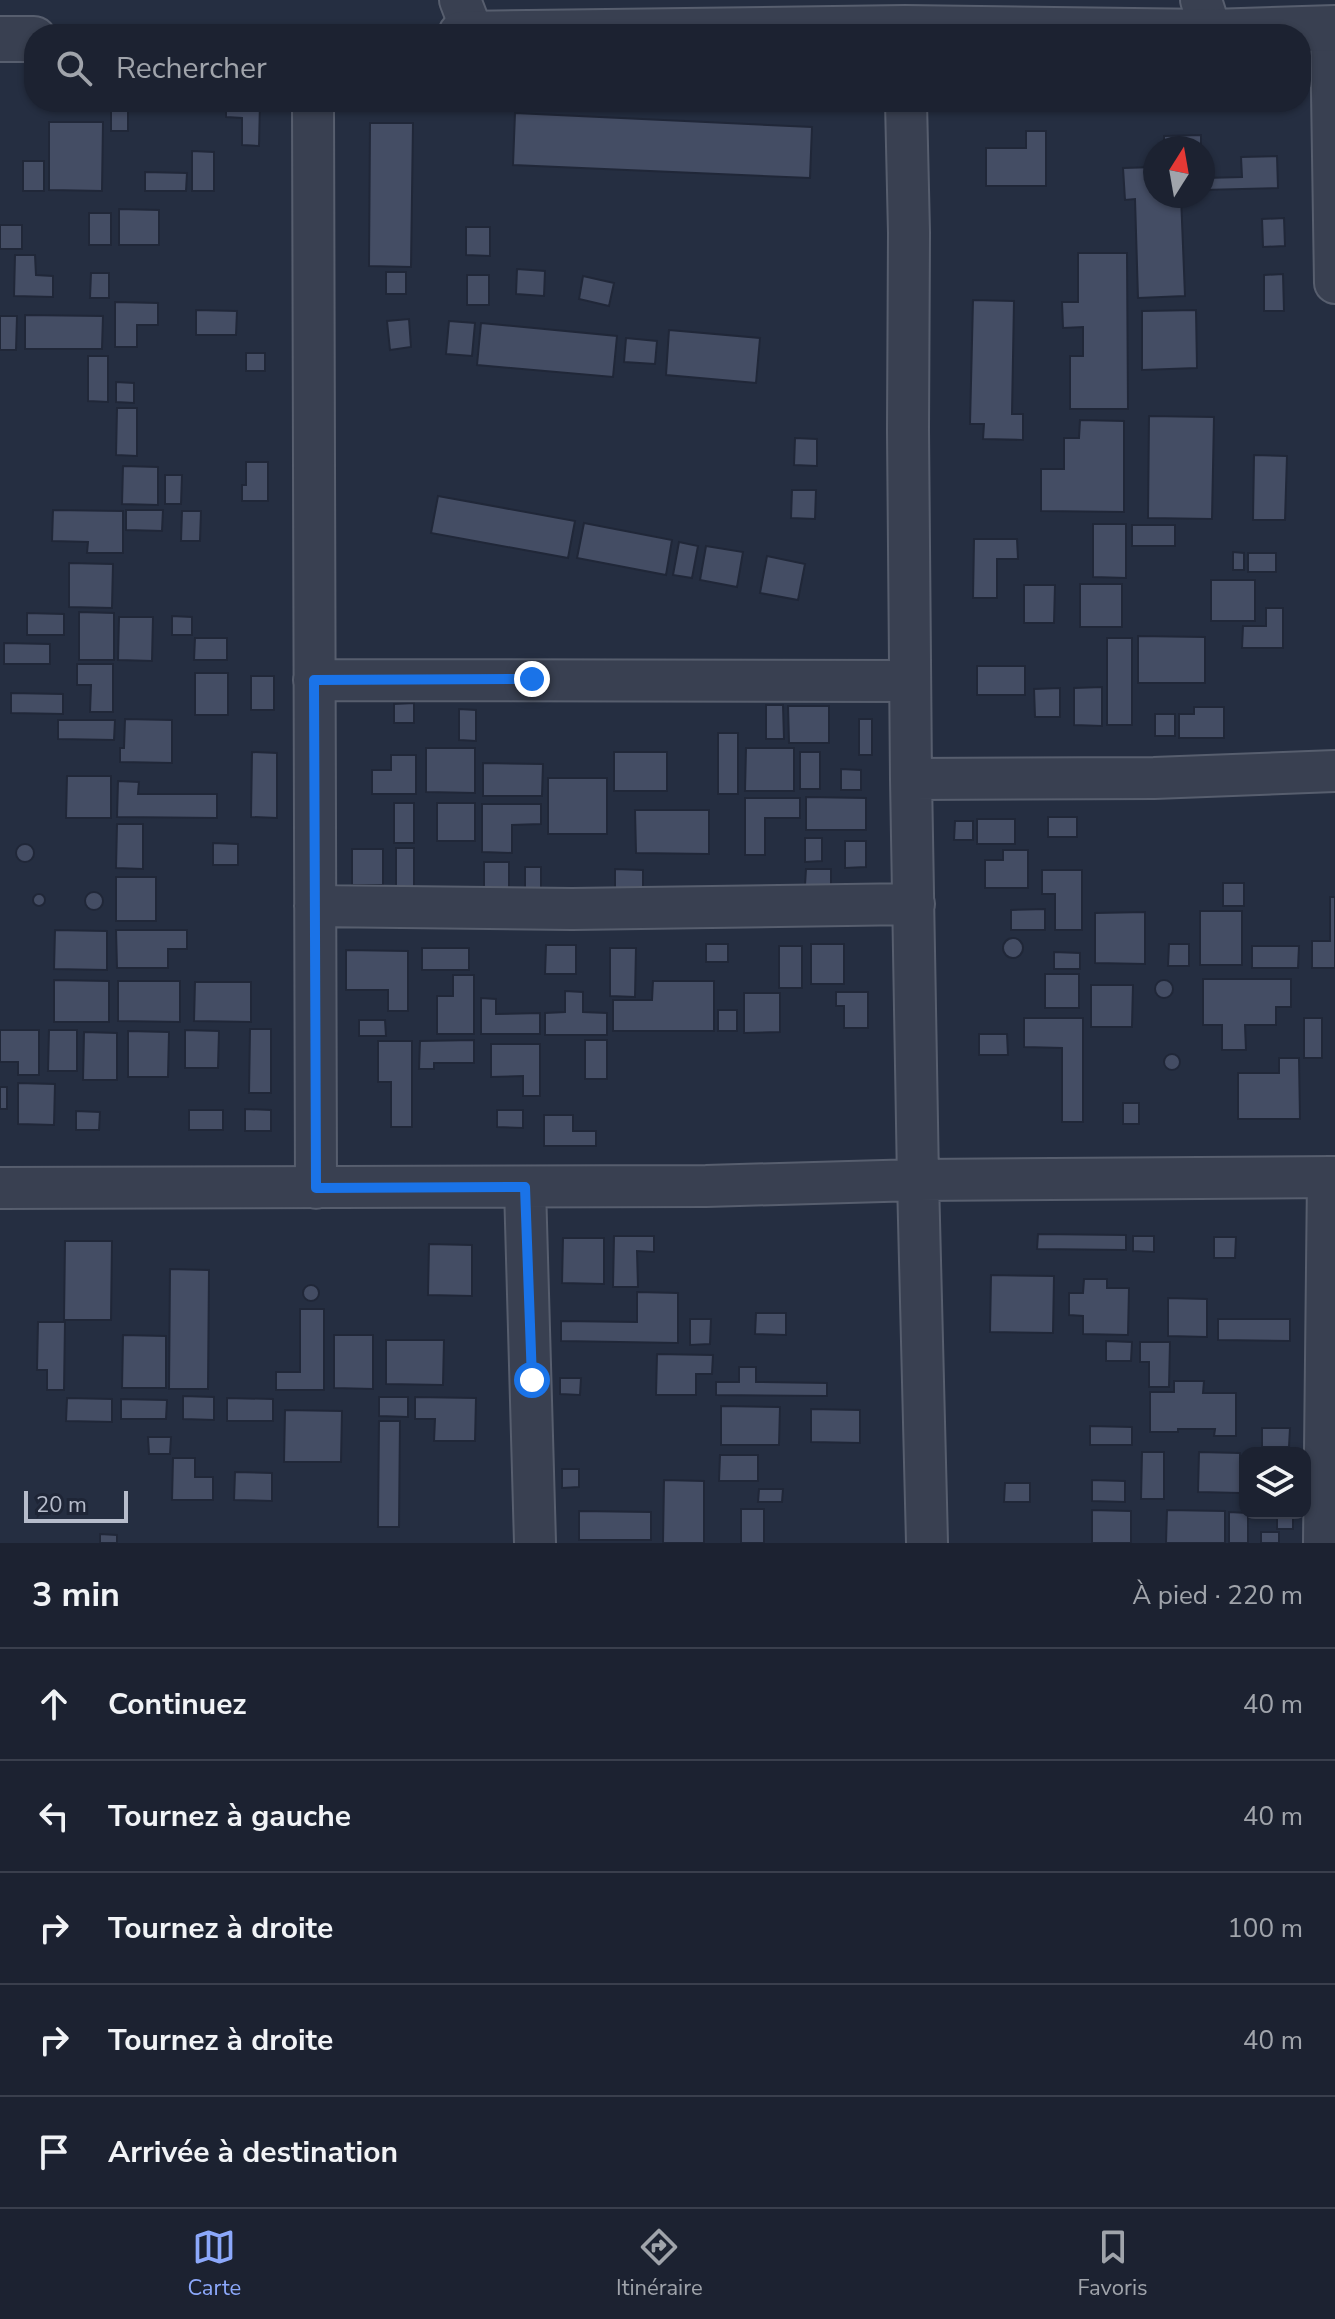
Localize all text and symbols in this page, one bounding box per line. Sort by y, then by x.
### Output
search box [24,24,1311,112]
icon: search [52,46,96,90]
text: Rechercher [116,48,267,89]
north arrow [1143,136,1215,208]
route end [514,661,550,697]
route start [514,1362,550,1398]
map controls [1239,1447,1311,1519]
button: layers [1239,1447,1311,1519]
scale bar [24,1487,128,1523]
text: 20 m [36,1490,87,1520]
text: 3 min [32,1572,120,1618]
text: À pied · 220 m [1132,1578,1303,1613]
icon: ahead [32,1682,76,1726]
text: Continuez [108,1684,247,1725]
text: 40 m [1243,1687,1303,1722]
icon: left [32,1794,76,1838]
text: Tournez à gauche [108,1796,351,1837]
text: 40 m [1243,1799,1303,1834]
icon: right [32,1906,76,1950]
text: Tournez à droite [108,1908,333,1949]
text: 100 m [1227,1911,1303,1946]
icon: right [32,2018,76,2062]
text: Tournez à droite [108,2020,333,2061]
text: 40 m [1243,2023,1303,2058]
icon: arrive [32,2130,76,2174]
text: Arrivée à destination [108,2132,398,2173]
tab: Carte [187,2225,241,2303]
tab: Itinéraire [616,2225,703,2303]
tab: Favoris [1077,2225,1148,2303]

